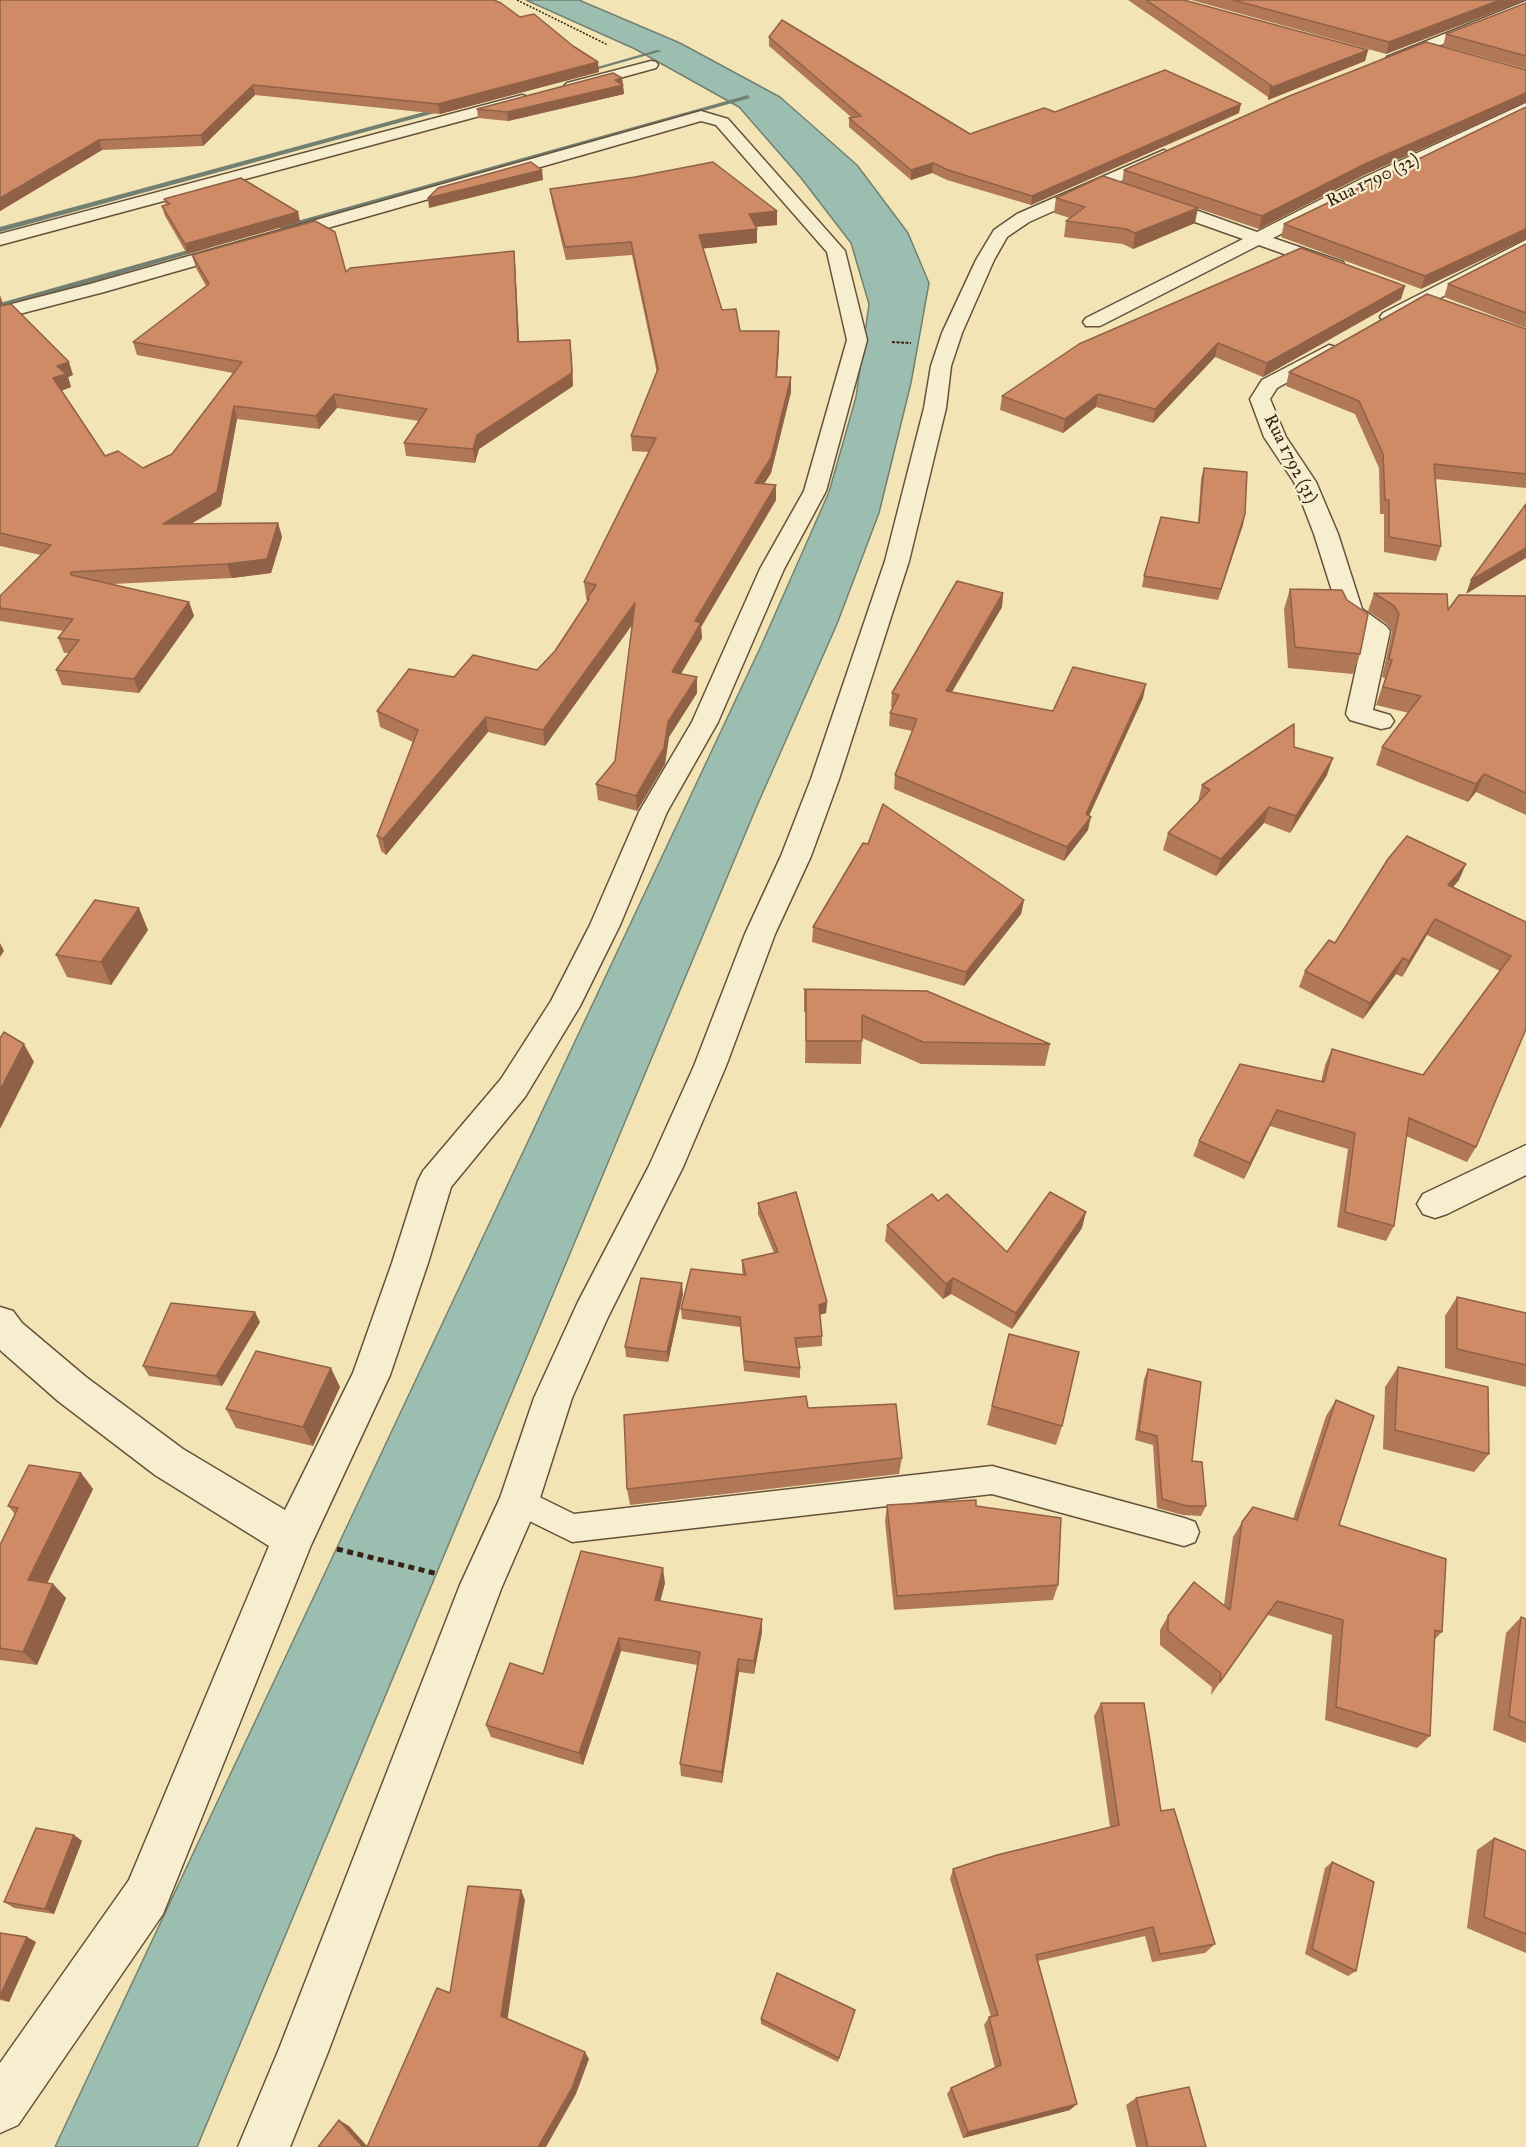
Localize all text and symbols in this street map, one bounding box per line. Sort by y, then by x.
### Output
street label: Rua 1790 (32) [1323,149,1423,213]
street label: Rua 1792 (31) [1258,411,1322,507]

